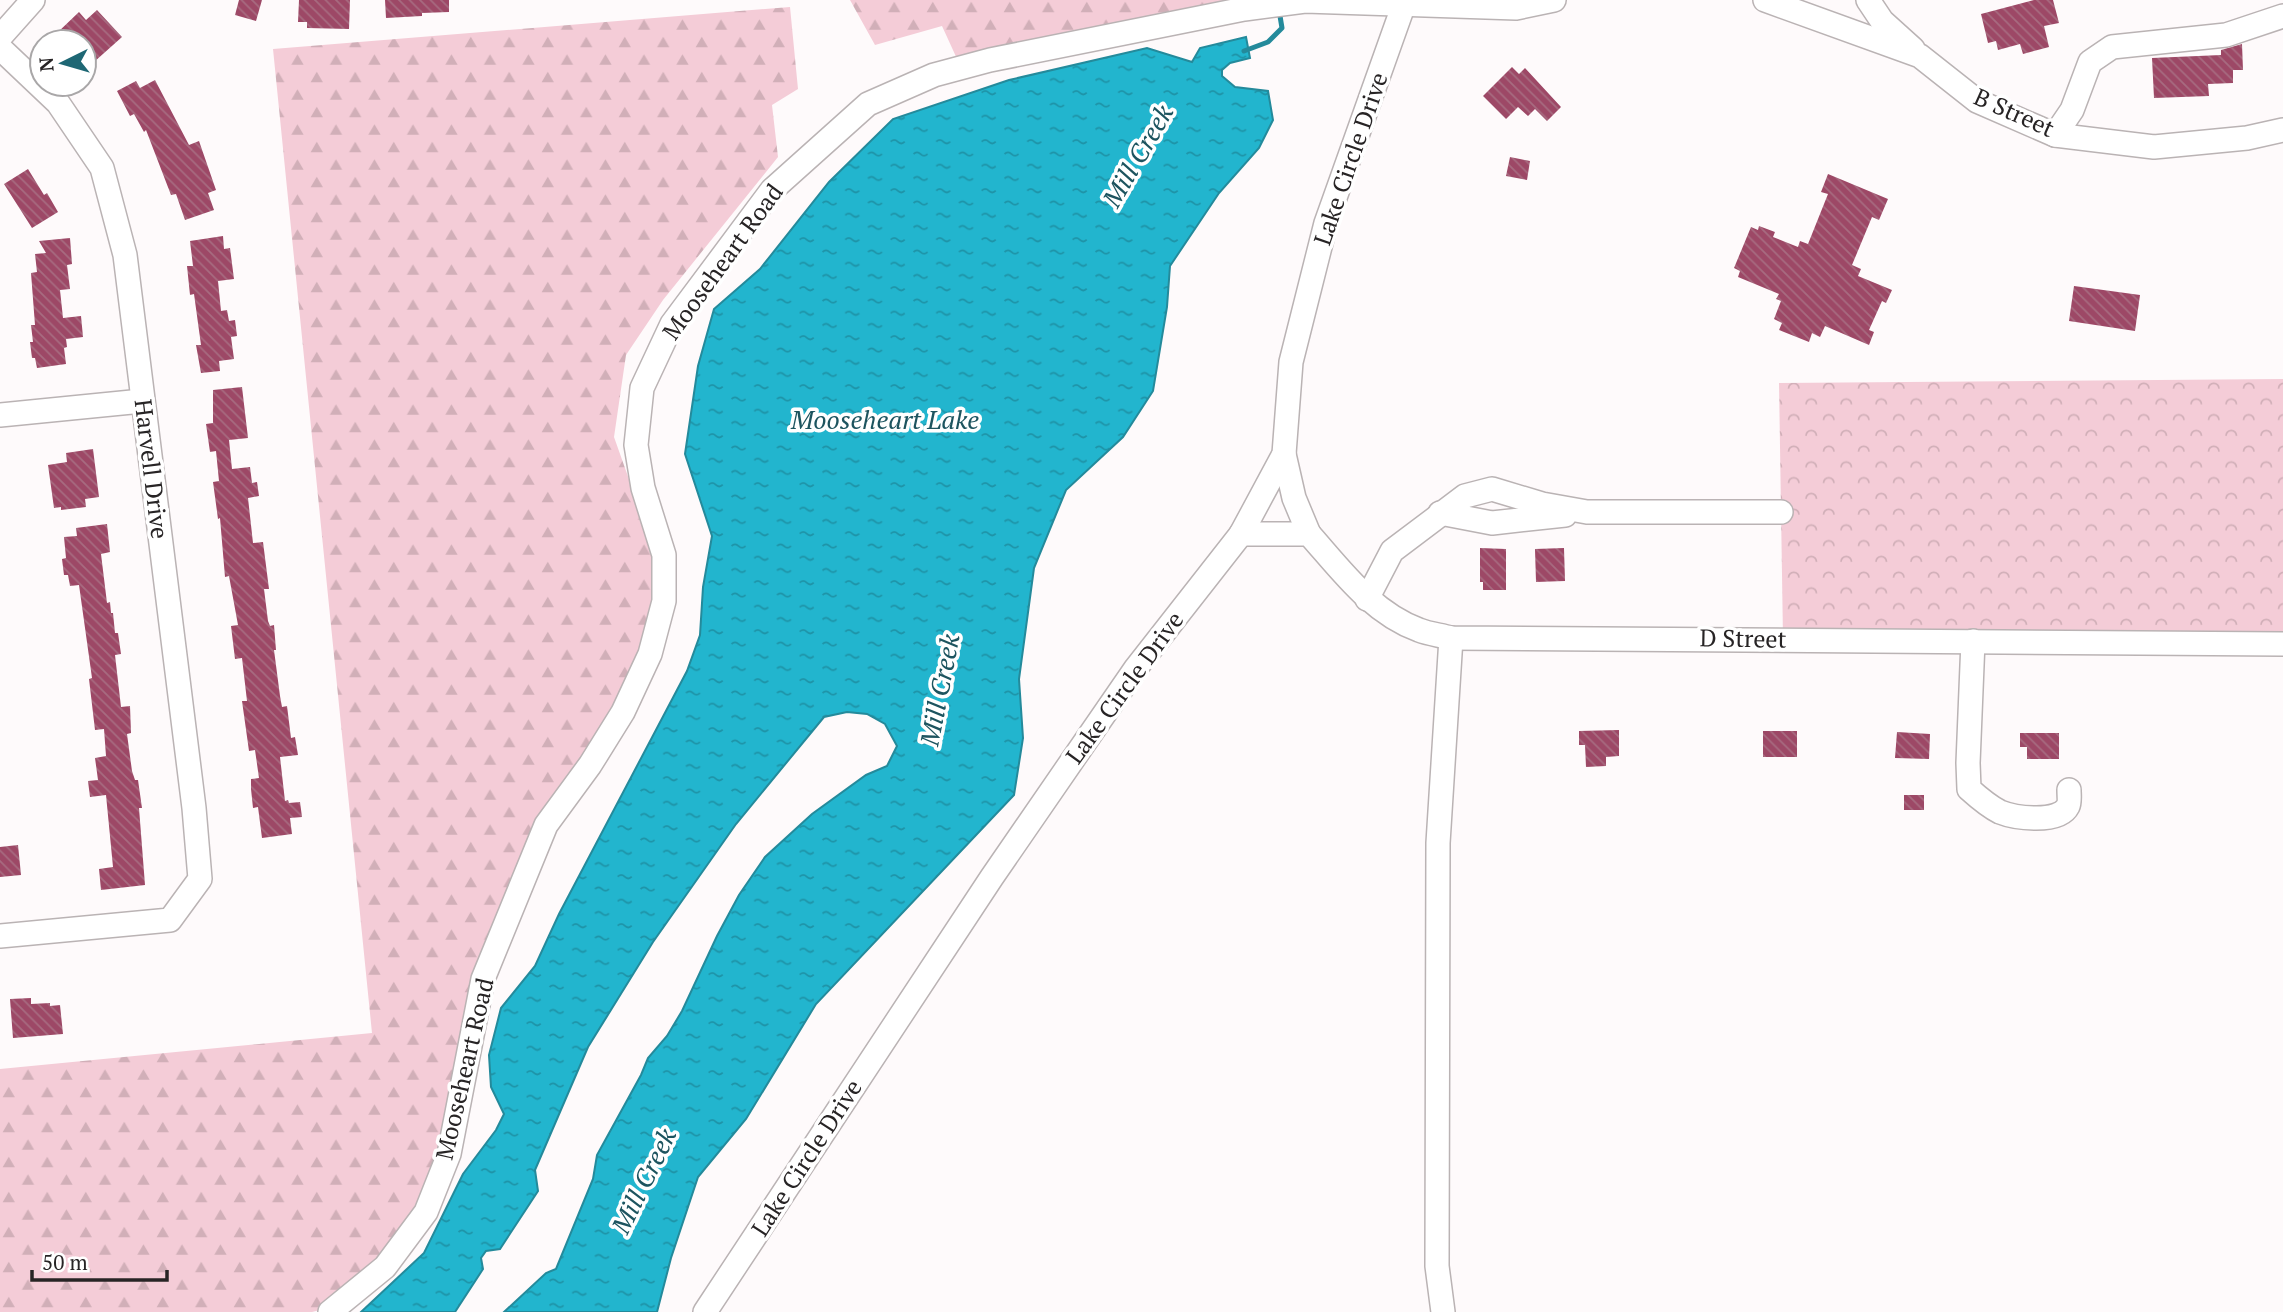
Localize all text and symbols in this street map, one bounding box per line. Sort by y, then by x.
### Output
north arrow [28,28,98,98]
text: N [32,56,59,73]
street label: Lake Circle Drive [1306,68,1395,249]
street label: B Street [1969,80,2060,144]
water label: Mill Creek [1094,98,1180,214]
street label: Mooseheart Road [655,177,790,346]
street label: Harvell Drive [128,397,176,541]
water label: Mooseheart Lake [790,402,979,436]
street label: Lake Circle Drive [1058,605,1190,770]
street label: D Street [1699,621,1787,655]
water label: Mill Creek [911,631,967,749]
street label: Mooseheart Road [428,975,500,1163]
street label: Lake Circle Drive [744,1073,869,1242]
water label: Mill Creek [603,1122,683,1240]
scale bar [32,1238,166,1282]
text: 50 m [42,1248,88,1276]

